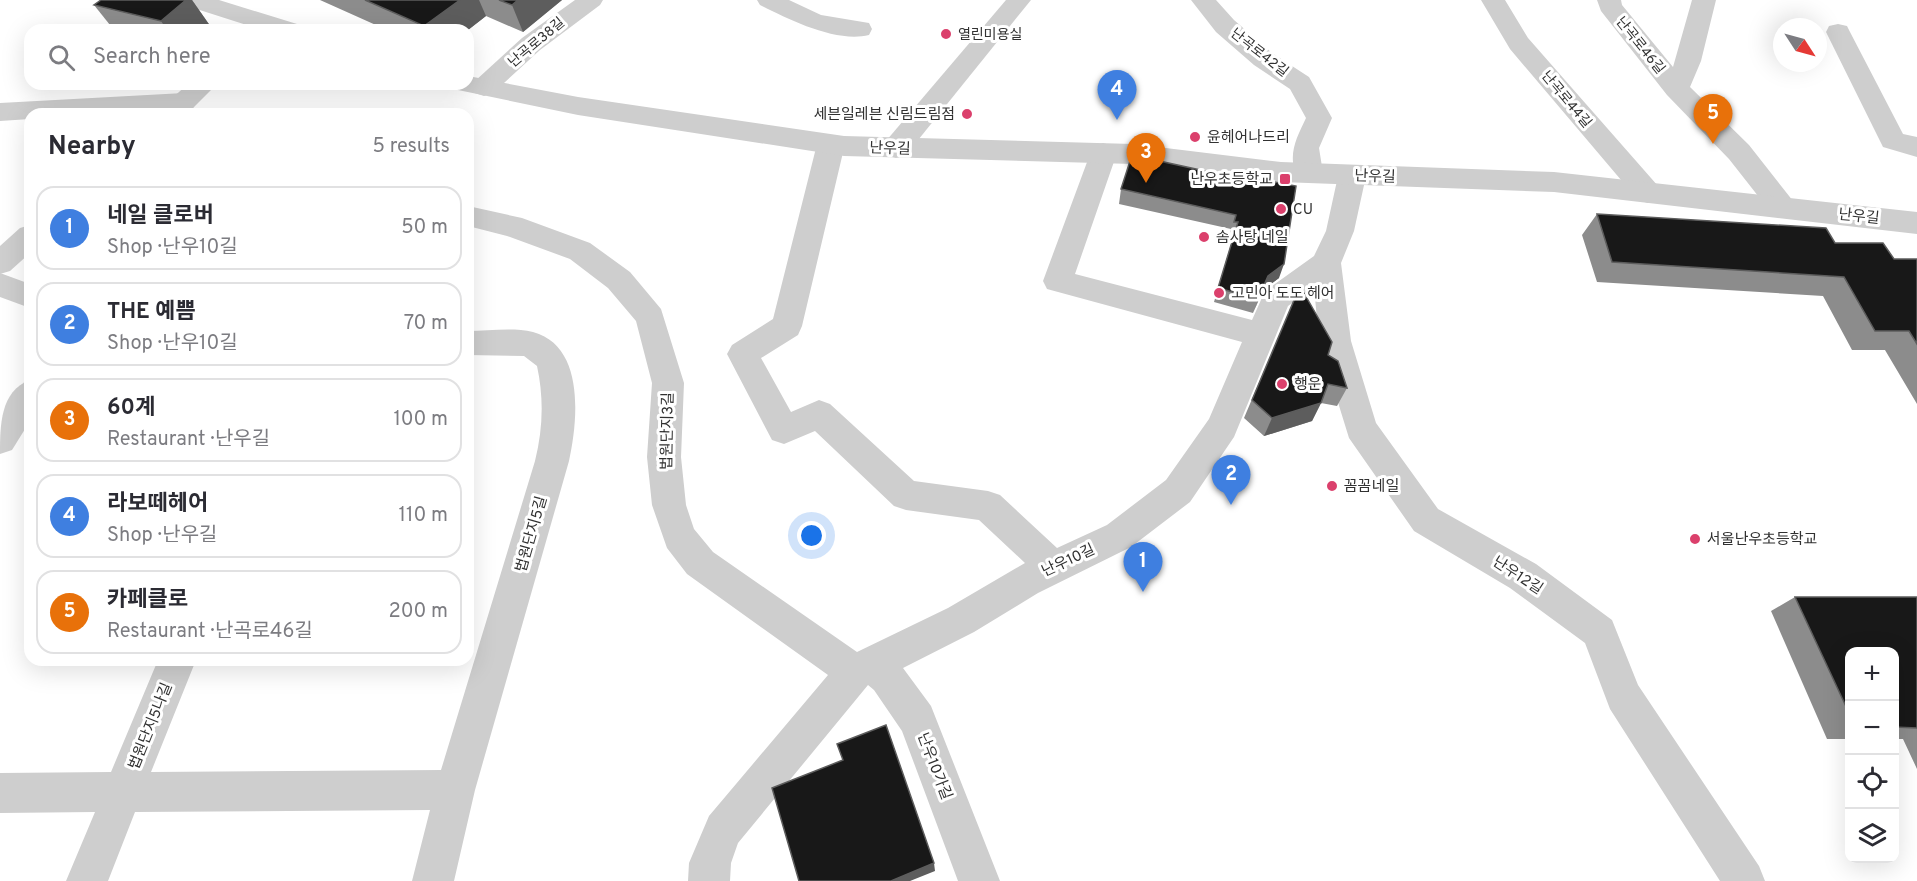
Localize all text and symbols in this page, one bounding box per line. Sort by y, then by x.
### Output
street label: 난곡로46길 [1612,14,1668,78]
street label: 난곡로38길 [505,15,569,72]
north arrow [1773,18,1827,72]
search box [24,24,474,90]
street label: 난곡로42길 [1227,25,1291,81]
marker: 열린미용실 [939,27,953,41]
place label: 열린미용실 [958,27,1022,44]
icon: search [45,41,78,74]
text: Search here [93,44,211,71]
street label: 난곡로44길 [1537,68,1595,132]
pin: 4 [1098,70,1136,120]
pin: 5 [1694,94,1732,144]
place label: 세븐일레븐 신림드림점 [813,106,955,125]
marker: 세븐일레븐 신림드림점 [960,107,974,121]
place label: 윤헤어나드리 [1207,129,1290,148]
marker: 윤헤어나드리 [1188,130,1202,144]
text: Nearby [48,131,136,164]
text: 5 results [373,134,450,160]
pin: 3 [1126,134,1166,183]
street label: 난우길 [869,139,911,160]
street label: 난우길 [1354,167,1396,188]
place label: 난우초등학교 [1190,170,1273,190]
marker: 난우초등학교 [1278,172,1292,186]
place label: CU [1293,201,1313,220]
marker: CU [1274,202,1288,216]
text: 네일 클로버 [107,203,214,230]
street label: 난우길 [1837,206,1880,229]
text: 1 [66,215,74,241]
text: 50 m [401,215,448,241]
place label: 솜사탕 네일 [1216,229,1289,248]
marker: 솜사탕 네일 [1197,230,1211,244]
text: Shop · 난우10길 [107,235,238,261]
place label: 고민아 도도 헤어 [1231,285,1335,304]
marker: 고민아 도도 헤어 [1212,286,1226,300]
text: THE 예쁨 [107,299,196,326]
text: 2 [63,311,76,337]
text: 70 m [404,311,448,337]
text: Shop · 난우10길 [107,331,238,357]
place label: 행운 [1294,376,1322,395]
marker: 행운 [1275,377,1289,391]
street label: 법원단지3길 [658,392,679,470]
text: 60계 [107,395,155,422]
text: 3 [64,407,76,433]
text: 100 m [393,407,448,433]
text: Restaurant · 난우길 [107,427,270,453]
pin: 2 [1212,456,1250,505]
place label: 꼼꼼네일 [1344,478,1399,497]
marker: 꼼꼼네일 [1325,479,1339,493]
text: 라보떼헤어 [107,491,208,518]
street label: 법원단지5길 [513,494,552,575]
text: 4 [63,503,76,529]
text: 110 m [399,503,448,529]
your location [797,521,826,550]
text: Shop · 난우길 [107,523,218,549]
place label: 서울난우초등학교 [1707,530,1817,550]
marker: 서울난우초등학교 [1688,532,1702,546]
street label: 난우10길 [1039,541,1098,582]
pin: 1 [1124,542,1162,592]
street label: 난우12길 [1488,553,1546,600]
text: 카페클로 [107,587,188,614]
text: 5 [63,599,76,625]
text: 200 m [389,599,448,625]
text: Restaurant · 난곡로46길 [107,619,313,645]
map controls [1845,647,1899,863]
button: + [1845,647,1899,701]
street label: 법원단지5나길 [125,680,177,773]
button: − [1845,701,1899,755]
street label: 난우10가길 [912,730,955,803]
button: locate [1845,755,1899,809]
button: layers [1845,809,1899,863]

